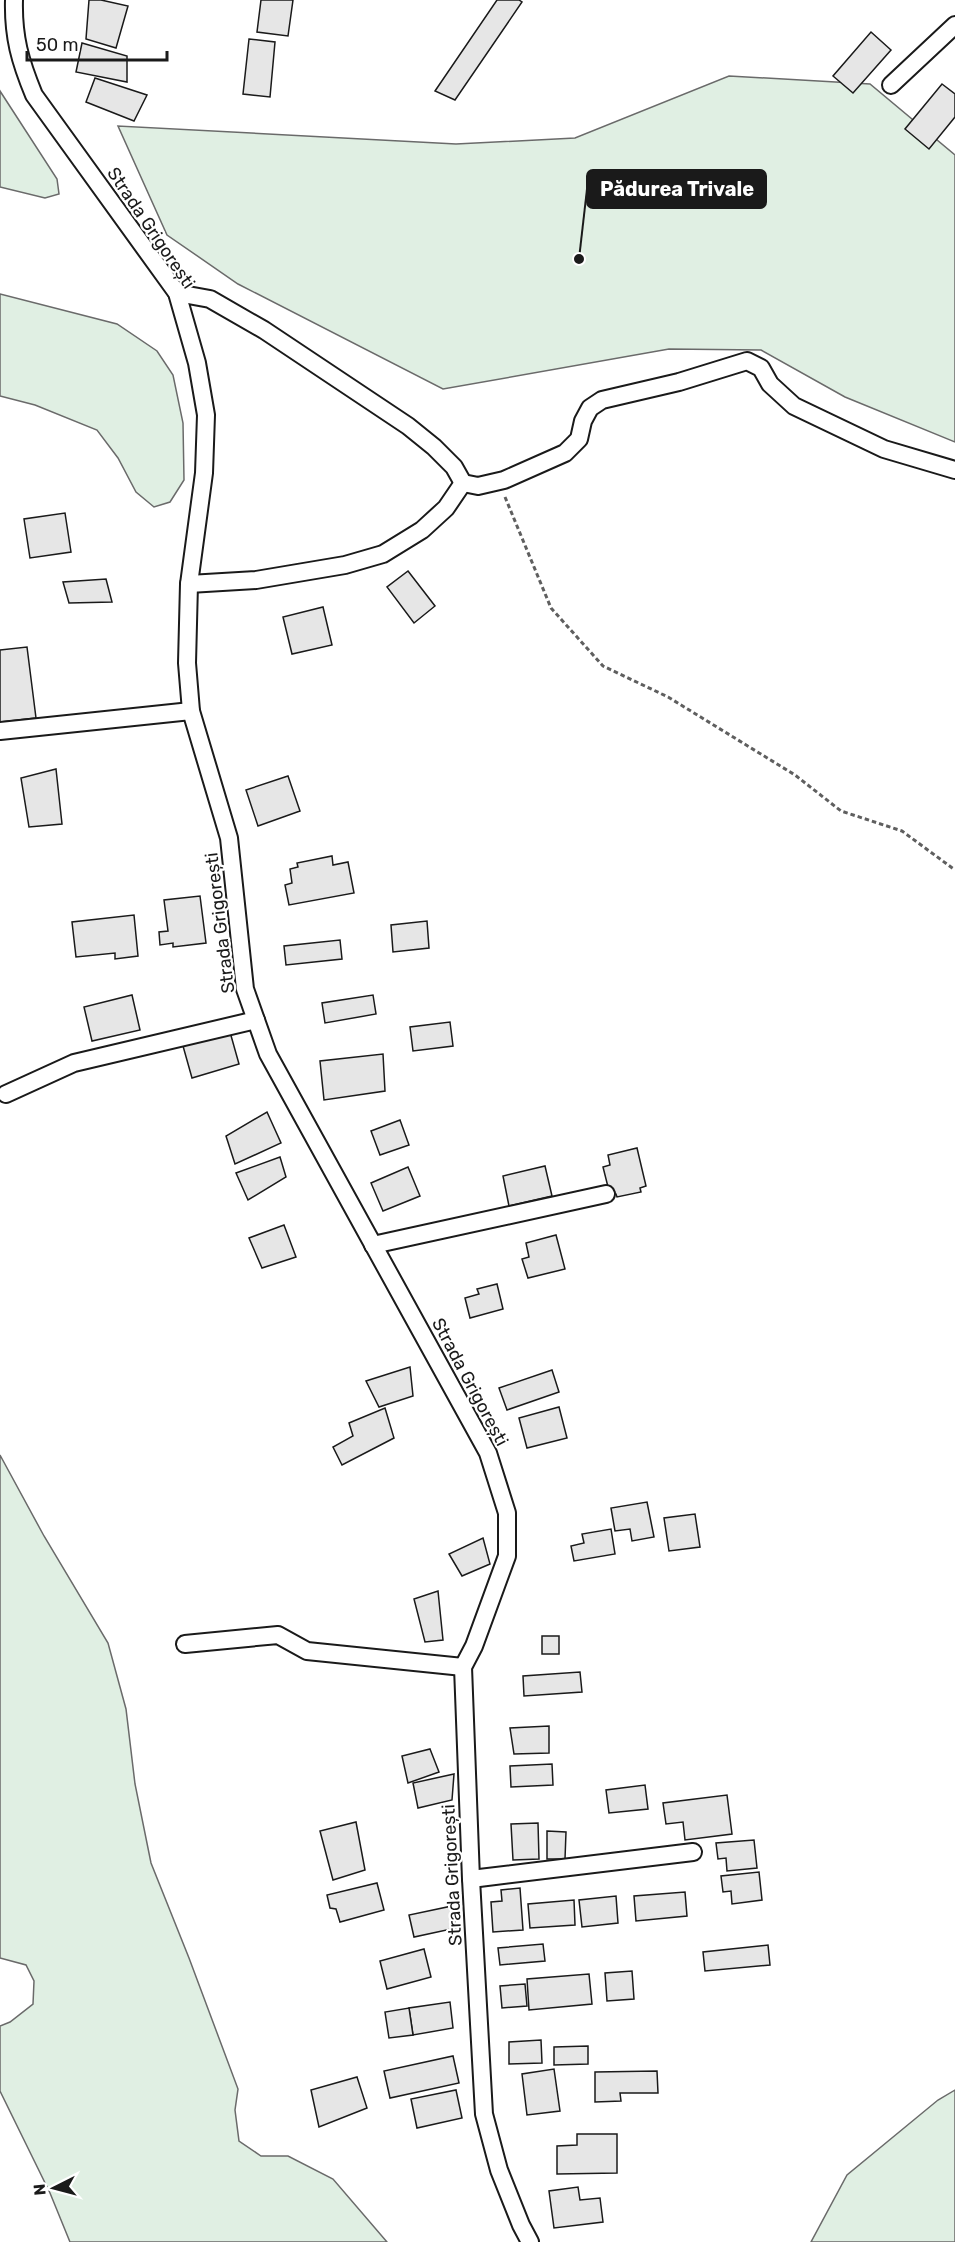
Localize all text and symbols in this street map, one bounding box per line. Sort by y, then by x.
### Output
scale bar [27,24,166,62]
text: 50 m [36,34,79,56]
street label: Strada Grigorești [102,163,200,293]
callout: Pădurea Trivale [587,170,766,208]
text: Pădurea Trivale [600,177,754,201]
street label: Strada Grigorești [200,851,240,995]
street label: Strada Grigorești [427,1314,513,1450]
street label: Strada Grigorești [437,1804,467,1946]
north arrow [24,2158,84,2218]
text: N [30,2183,50,2196]

